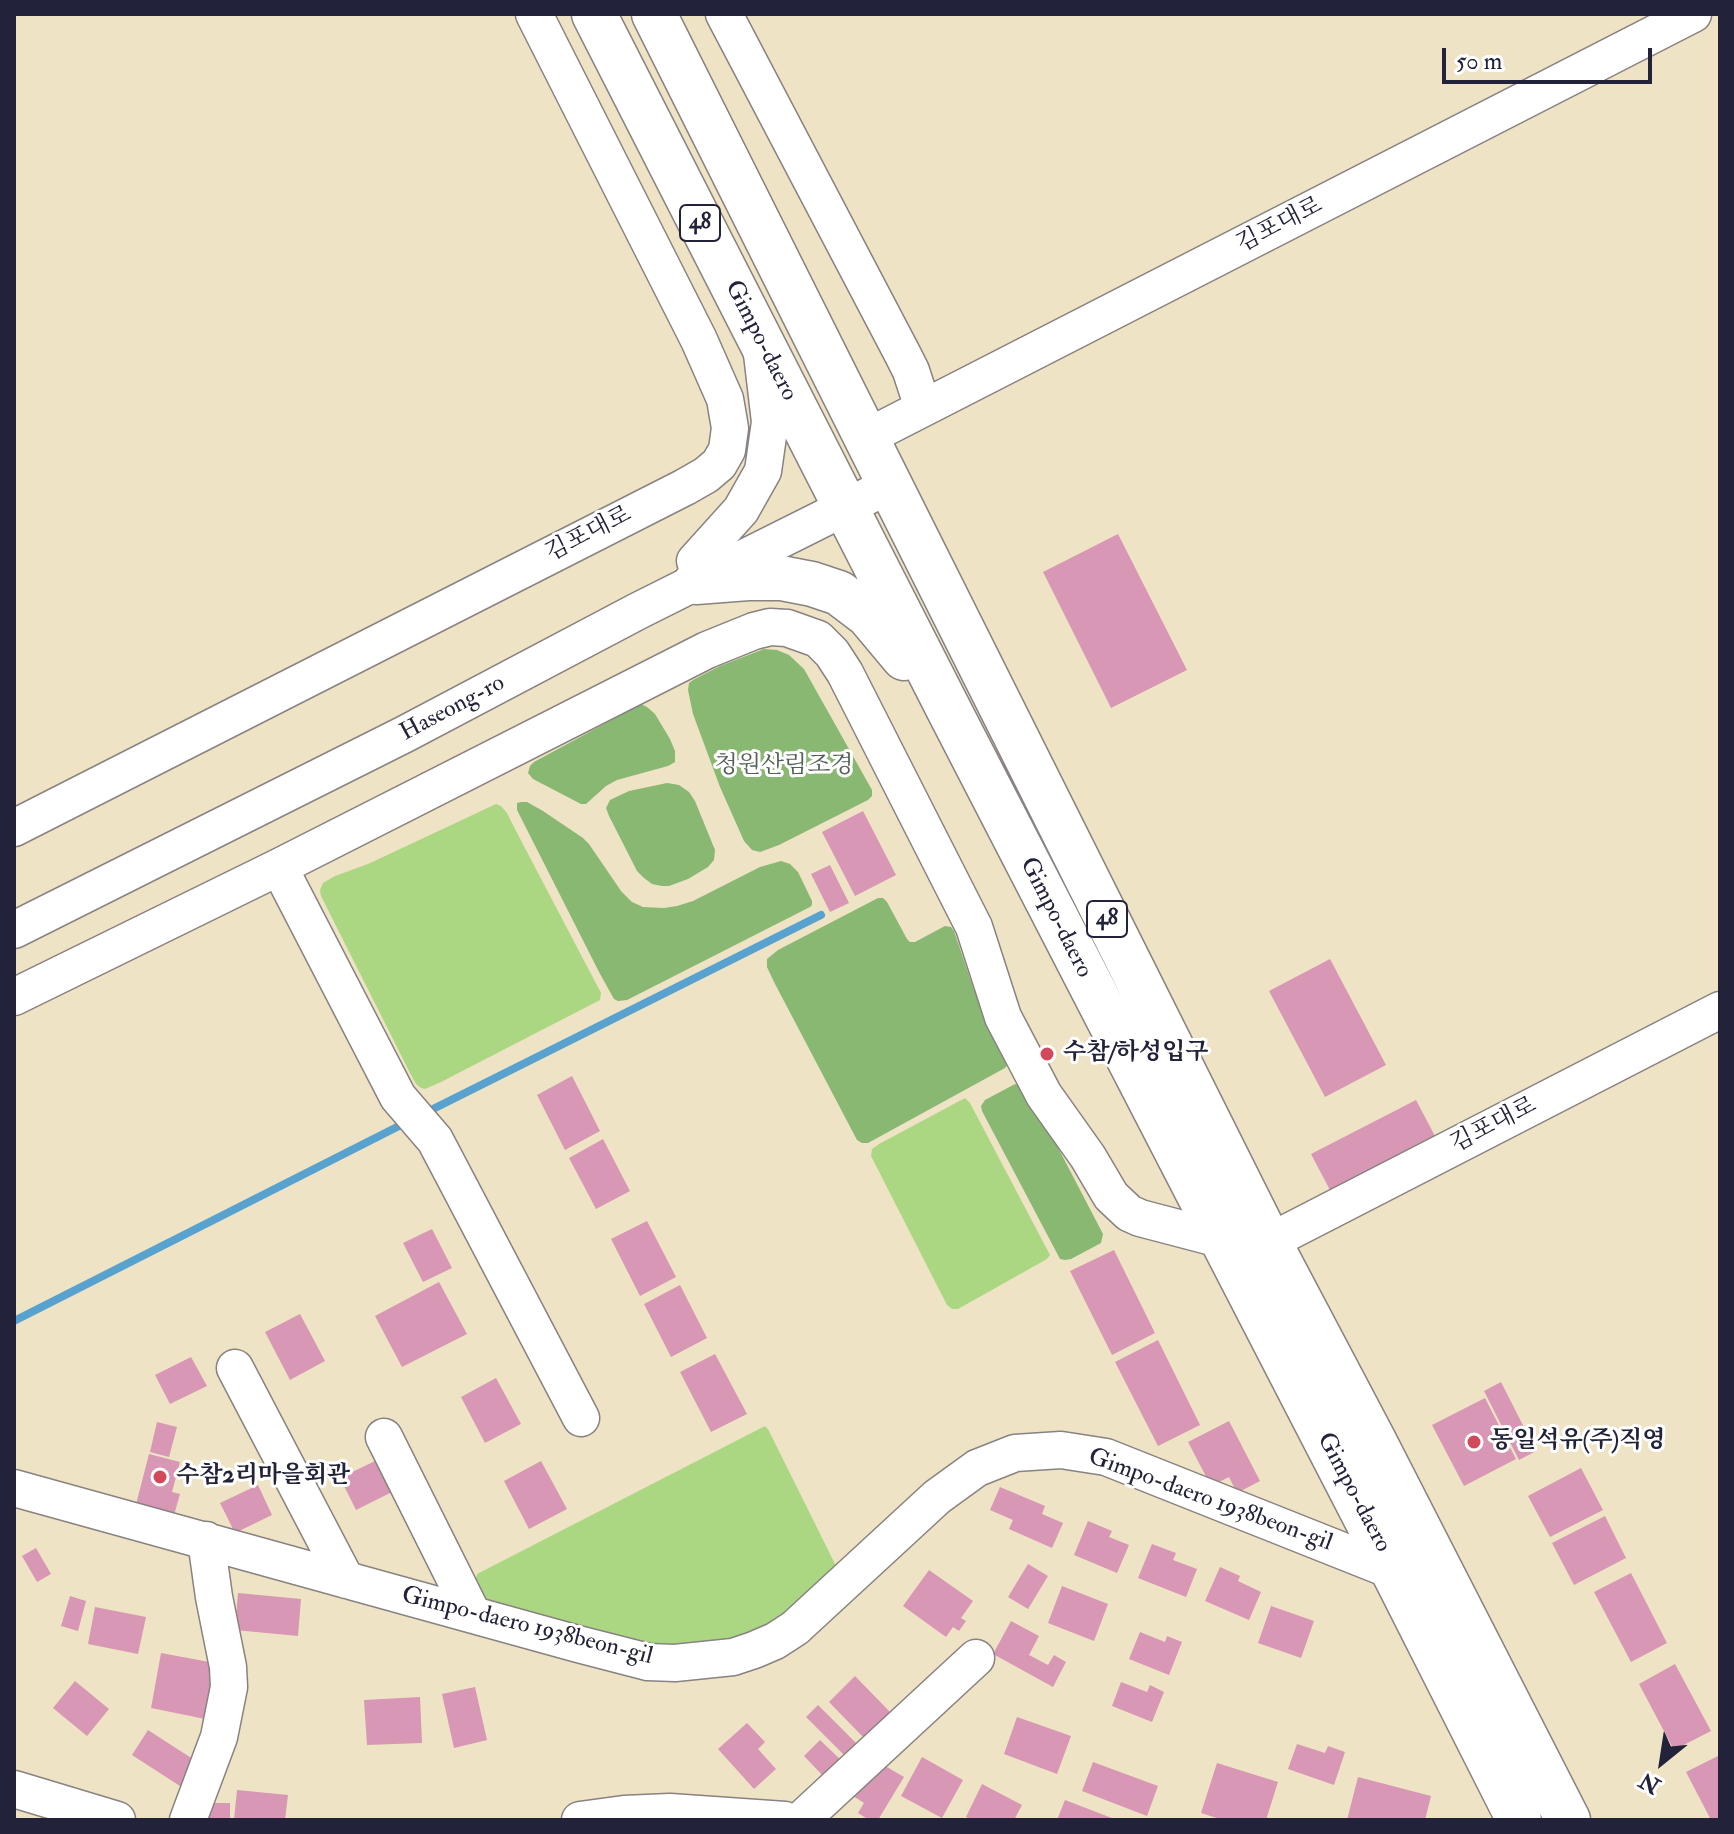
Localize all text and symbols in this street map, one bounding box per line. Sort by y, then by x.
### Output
scale bar [1446,32,1656,82]
text: 50 m [1456,46,1502,77]
street label: 김포대로 [1232,192,1328,260]
road number: 48 [680,205,720,241]
street label: Gimpo-daero [717,276,803,406]
street label: 김포대로 [541,501,637,569]
street label: Haseong-ro [396,670,510,748]
park label: 청원산림조경 [714,753,854,781]
street label: Gimpo-daero [1012,853,1098,983]
road number: 48 [1087,901,1127,937]
place label: 수참/하성입구 [1063,1040,1208,1068]
marker: 수참/하성입구 [1038,1045,1056,1063]
street label: 김포대로 [1446,1092,1542,1160]
street label: Gimpo-daero [1310,1428,1396,1558]
place label: 동일석유(주)직영 [1490,1428,1665,1456]
marker: 동일석유(주)직영 [1465,1433,1483,1451]
street label: Gimpo-daero 1938beon-gil [1084,1443,1336,1559]
place label: 수참2리마을회관 [176,1463,350,1491]
marker: 수참2리마을회관 [151,1468,169,1486]
street label: Gimpo-daero 1938beon-gil [399,1582,655,1672]
north arrow [1622,1722,1702,1802]
text: N [1634,1766,1666,1800]

